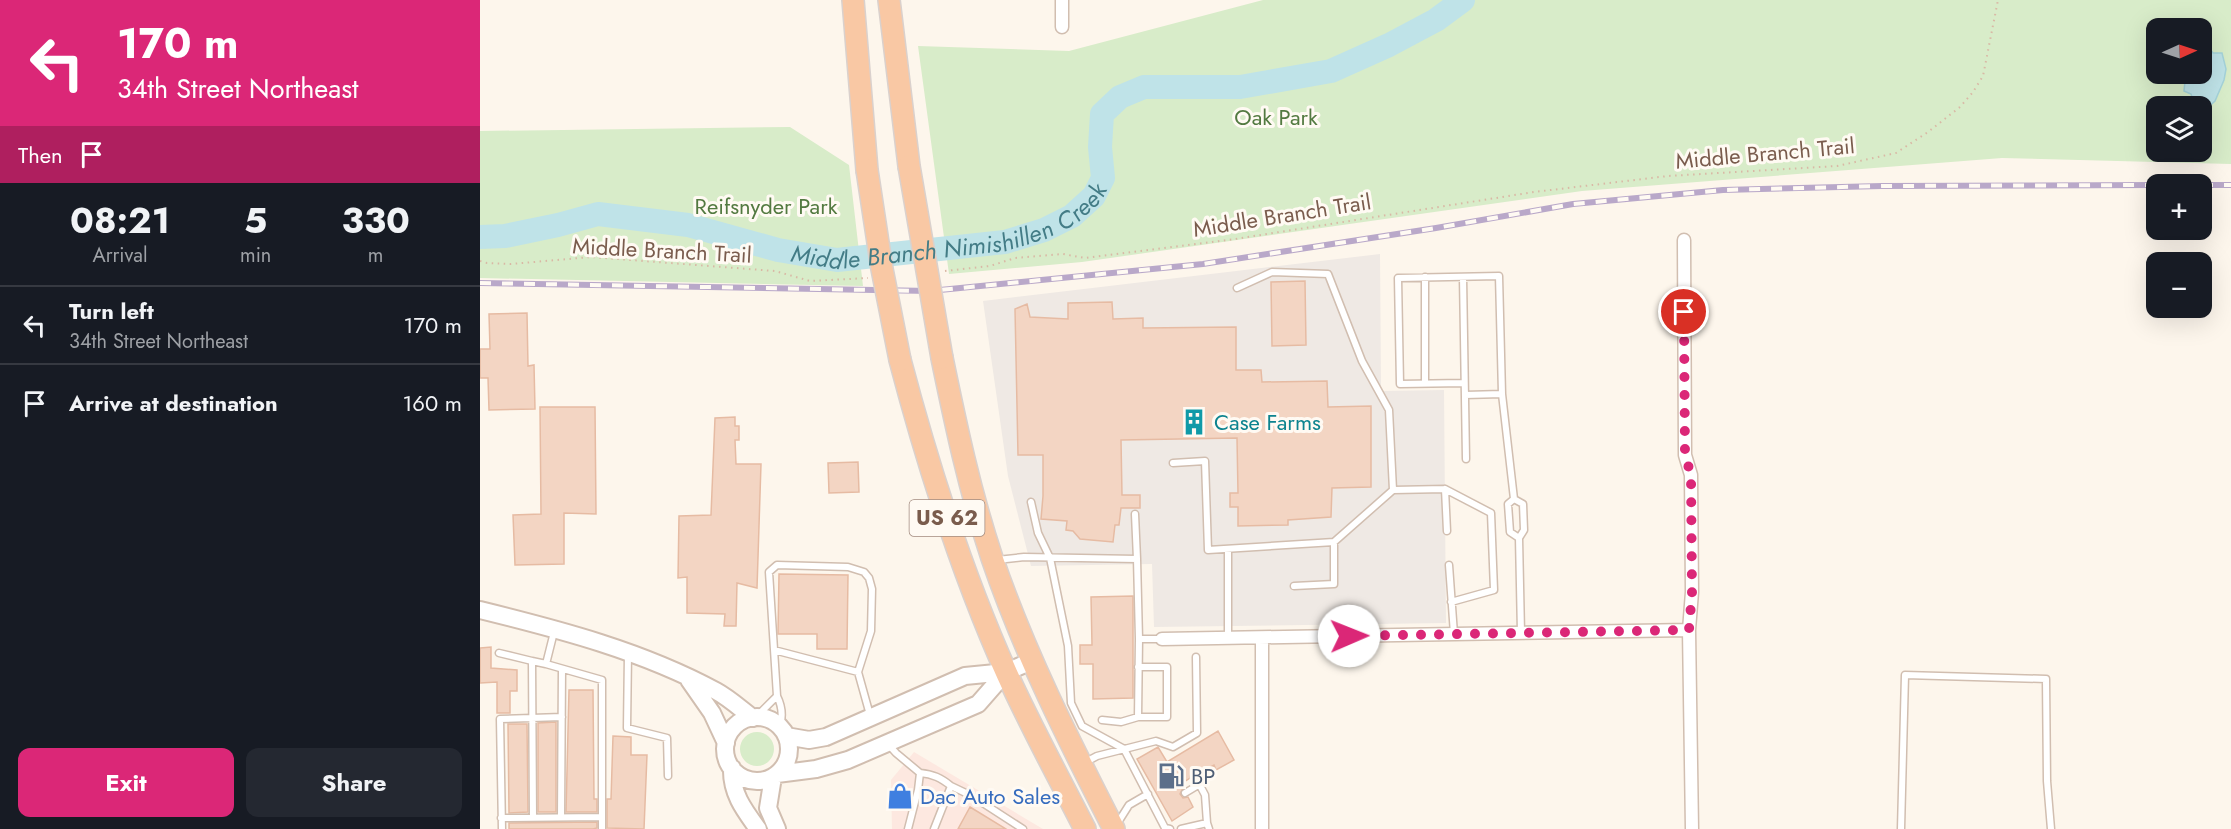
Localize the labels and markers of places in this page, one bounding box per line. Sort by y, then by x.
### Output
pin [1658,286,1709,337]
place label: Case Farms [1214,406,1321,438]
building icon: Case Farms [1179,407,1209,437]
place label: BP [1191,760,1215,792]
fuel station icon: BP [1156,761,1186,791]
place label: Dac Auto Sales [920,780,1060,812]
shop icon: Dac Auto Sales [885,781,915,811]

